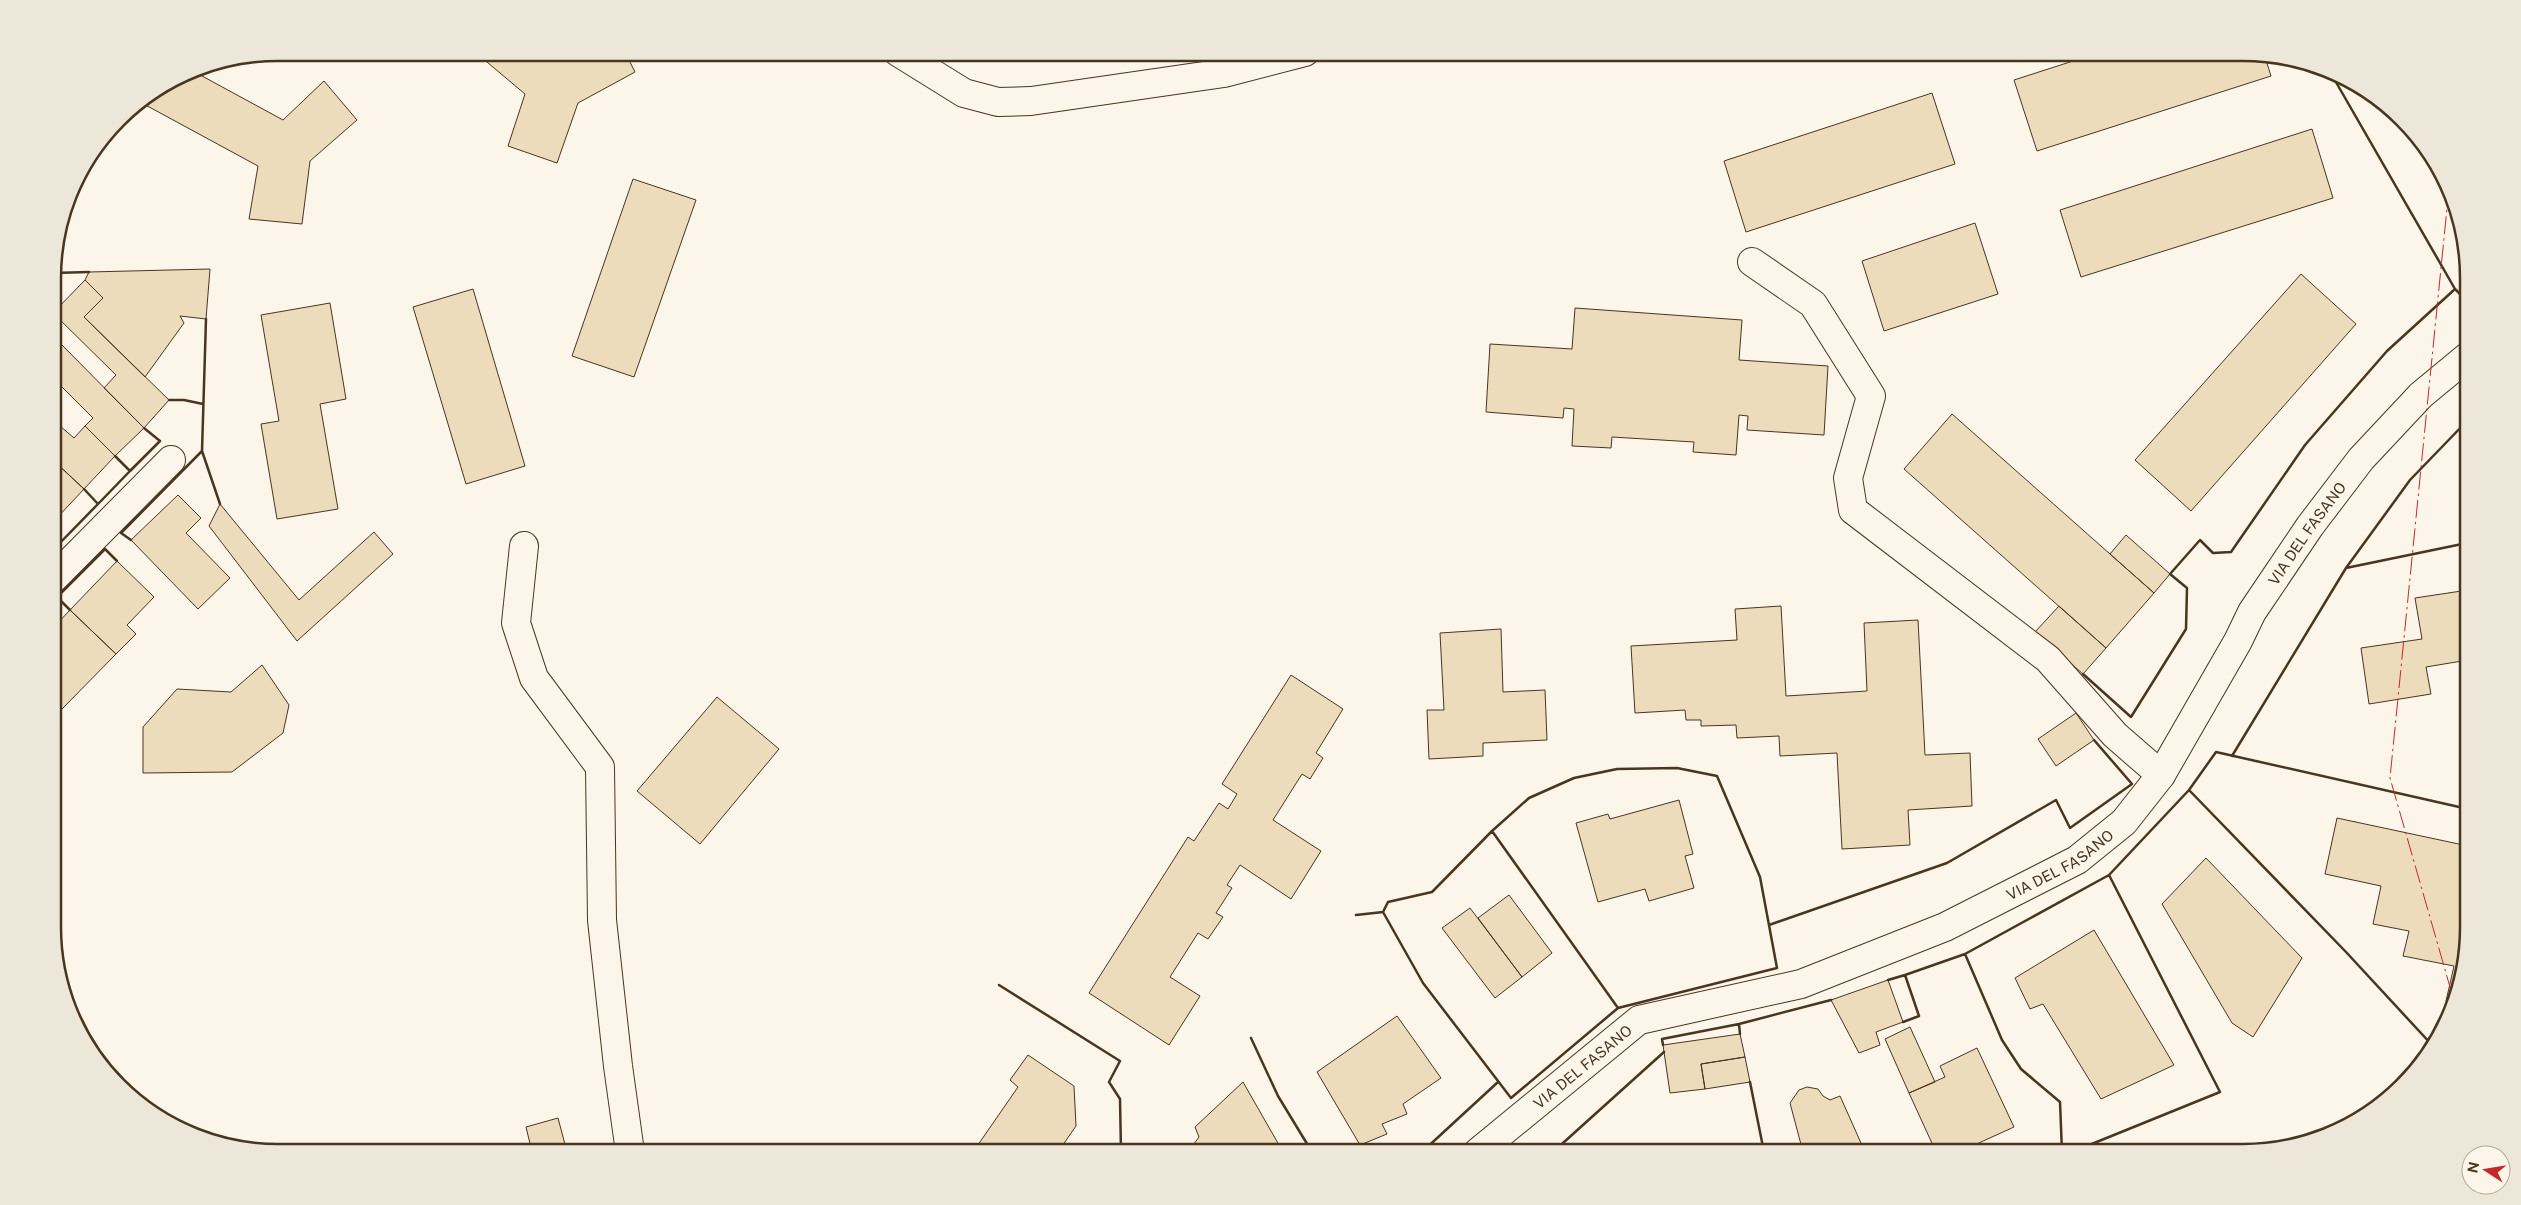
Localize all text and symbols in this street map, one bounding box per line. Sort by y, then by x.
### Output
street label: VIA DEL FASANO [2265,479,2349,588]
street label: VIA DEL FASANO [2004,826,2117,903]
street label: VIA DEL FASANO [1530,1021,1635,1112]
north arrow [2461,1145,2511,1195]
text: N [2464,1160,2482,1174]

